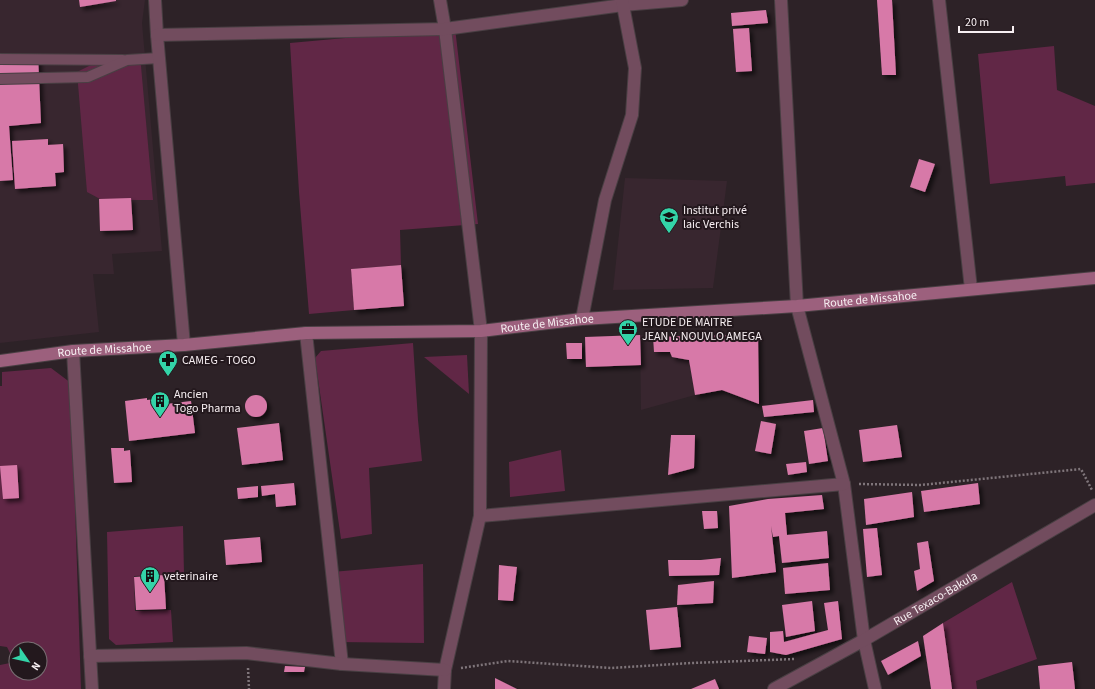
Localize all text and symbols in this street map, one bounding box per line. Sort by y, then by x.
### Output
scale bar [959,8,1013,34]
text: 20 m [965,14,989,31]
place label: Institut privé laic Verchis [683,202,747,233]
school or university icon: Institut privé laic Verchis [658,206,680,234]
street label: Route de Missahoe [823,286,918,312]
street label: Route de Missahoe [499,310,594,337]
place label: ETUDE DE MAITRE JEAN Y. NOUVLO AMEGA [642,314,762,345]
office icon: ETUDE DE MAITRE JEAN Y. NOUVLO AMEGA [617,318,639,346]
street label: Route de Missahoe [56,338,152,362]
pharmacy icon: CAMEG - TOGO [157,349,179,377]
place label: CAMEG - TOGO [182,352,256,369]
place label: Ancien Togo Pharma [174,386,240,417]
building icon: Ancien Togo Pharma [149,390,171,418]
building icon: veterinaire [139,565,161,593]
street label: Rue Texaco-Bakula [890,567,980,630]
place label: veterinaire [164,568,218,585]
north arrow [8,641,48,681]
text: N [28,659,44,674]

